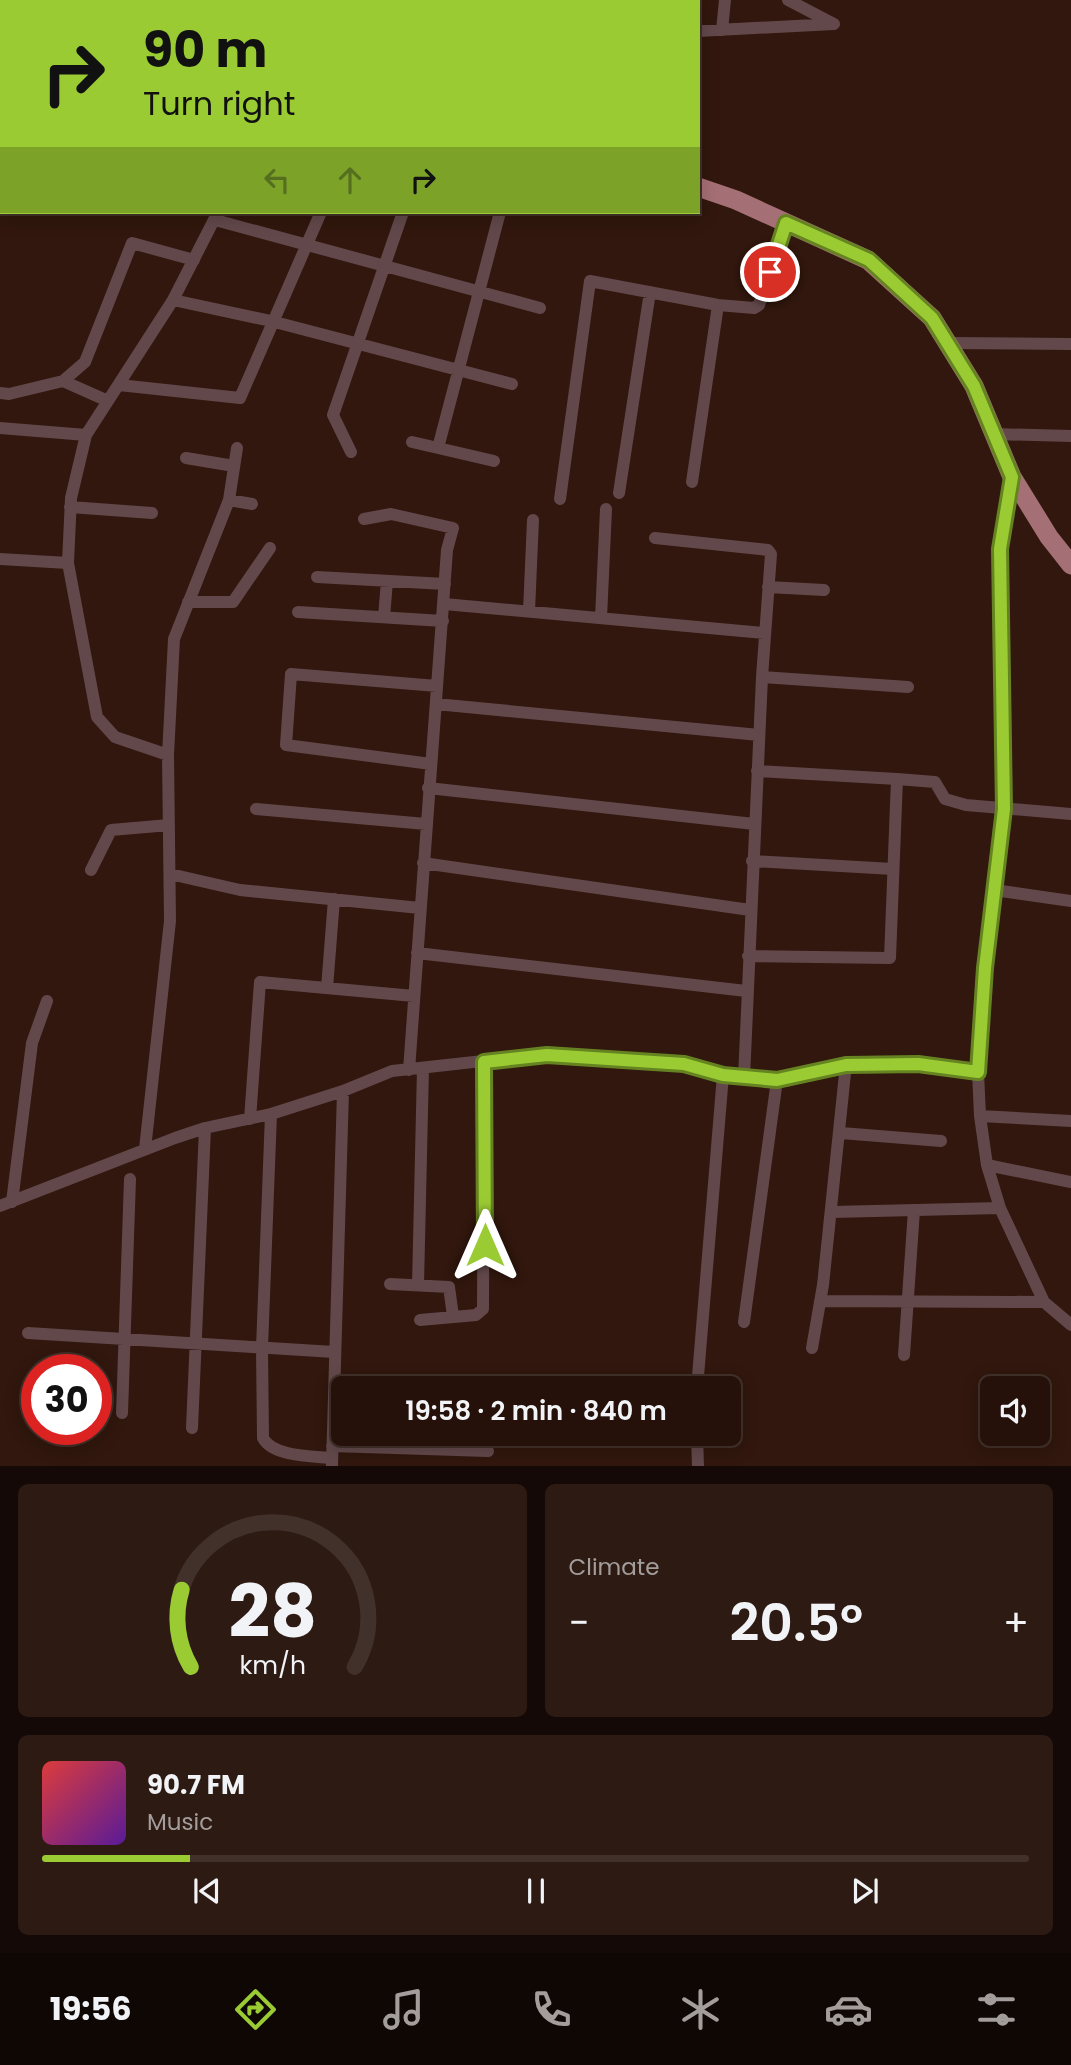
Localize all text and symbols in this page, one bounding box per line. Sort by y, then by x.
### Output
text: 90 m [143,16,267,84]
icon: right [28,28,119,119]
text: Turn right [143,81,295,126]
icon: left [258,161,296,199]
icon: ahead [331,161,369,199]
icon: right [404,161,442,199]
pin [740,242,800,302]
icon: arrive [751,253,789,291]
position arrow [448,1208,522,1282]
speed limit sign: 30 [21,1354,112,1445]
map controls [980,1376,1050,1446]
button: sound [980,1376,1050,1446]
text: 19:58 · 2 min · 840 m [405,1393,667,1429]
text: Climate [569,1551,659,1583]
text: 28 [228,1561,317,1662]
text: 20.5° [729,1586,863,1659]
text: − [569,1596,589,1649]
text: + [1003,1596,1029,1649]
text: km/h [239,1647,306,1682]
text: 90.7 FM [147,1767,245,1803]
text: Music [147,1806,213,1838]
icon: previous [188,1872,226,1910]
icon: pause [517,1872,555,1910]
icon: next [846,1872,884,1910]
icon: directions [231,1985,280,2034]
icon: music [379,1985,428,2034]
icon: phone [527,1985,576,2034]
icon: climate [676,1985,725,2034]
icon: car [824,1985,873,2034]
icon: filters [972,1985,1021,2034]
text: 19:56 [50,1986,132,2031]

